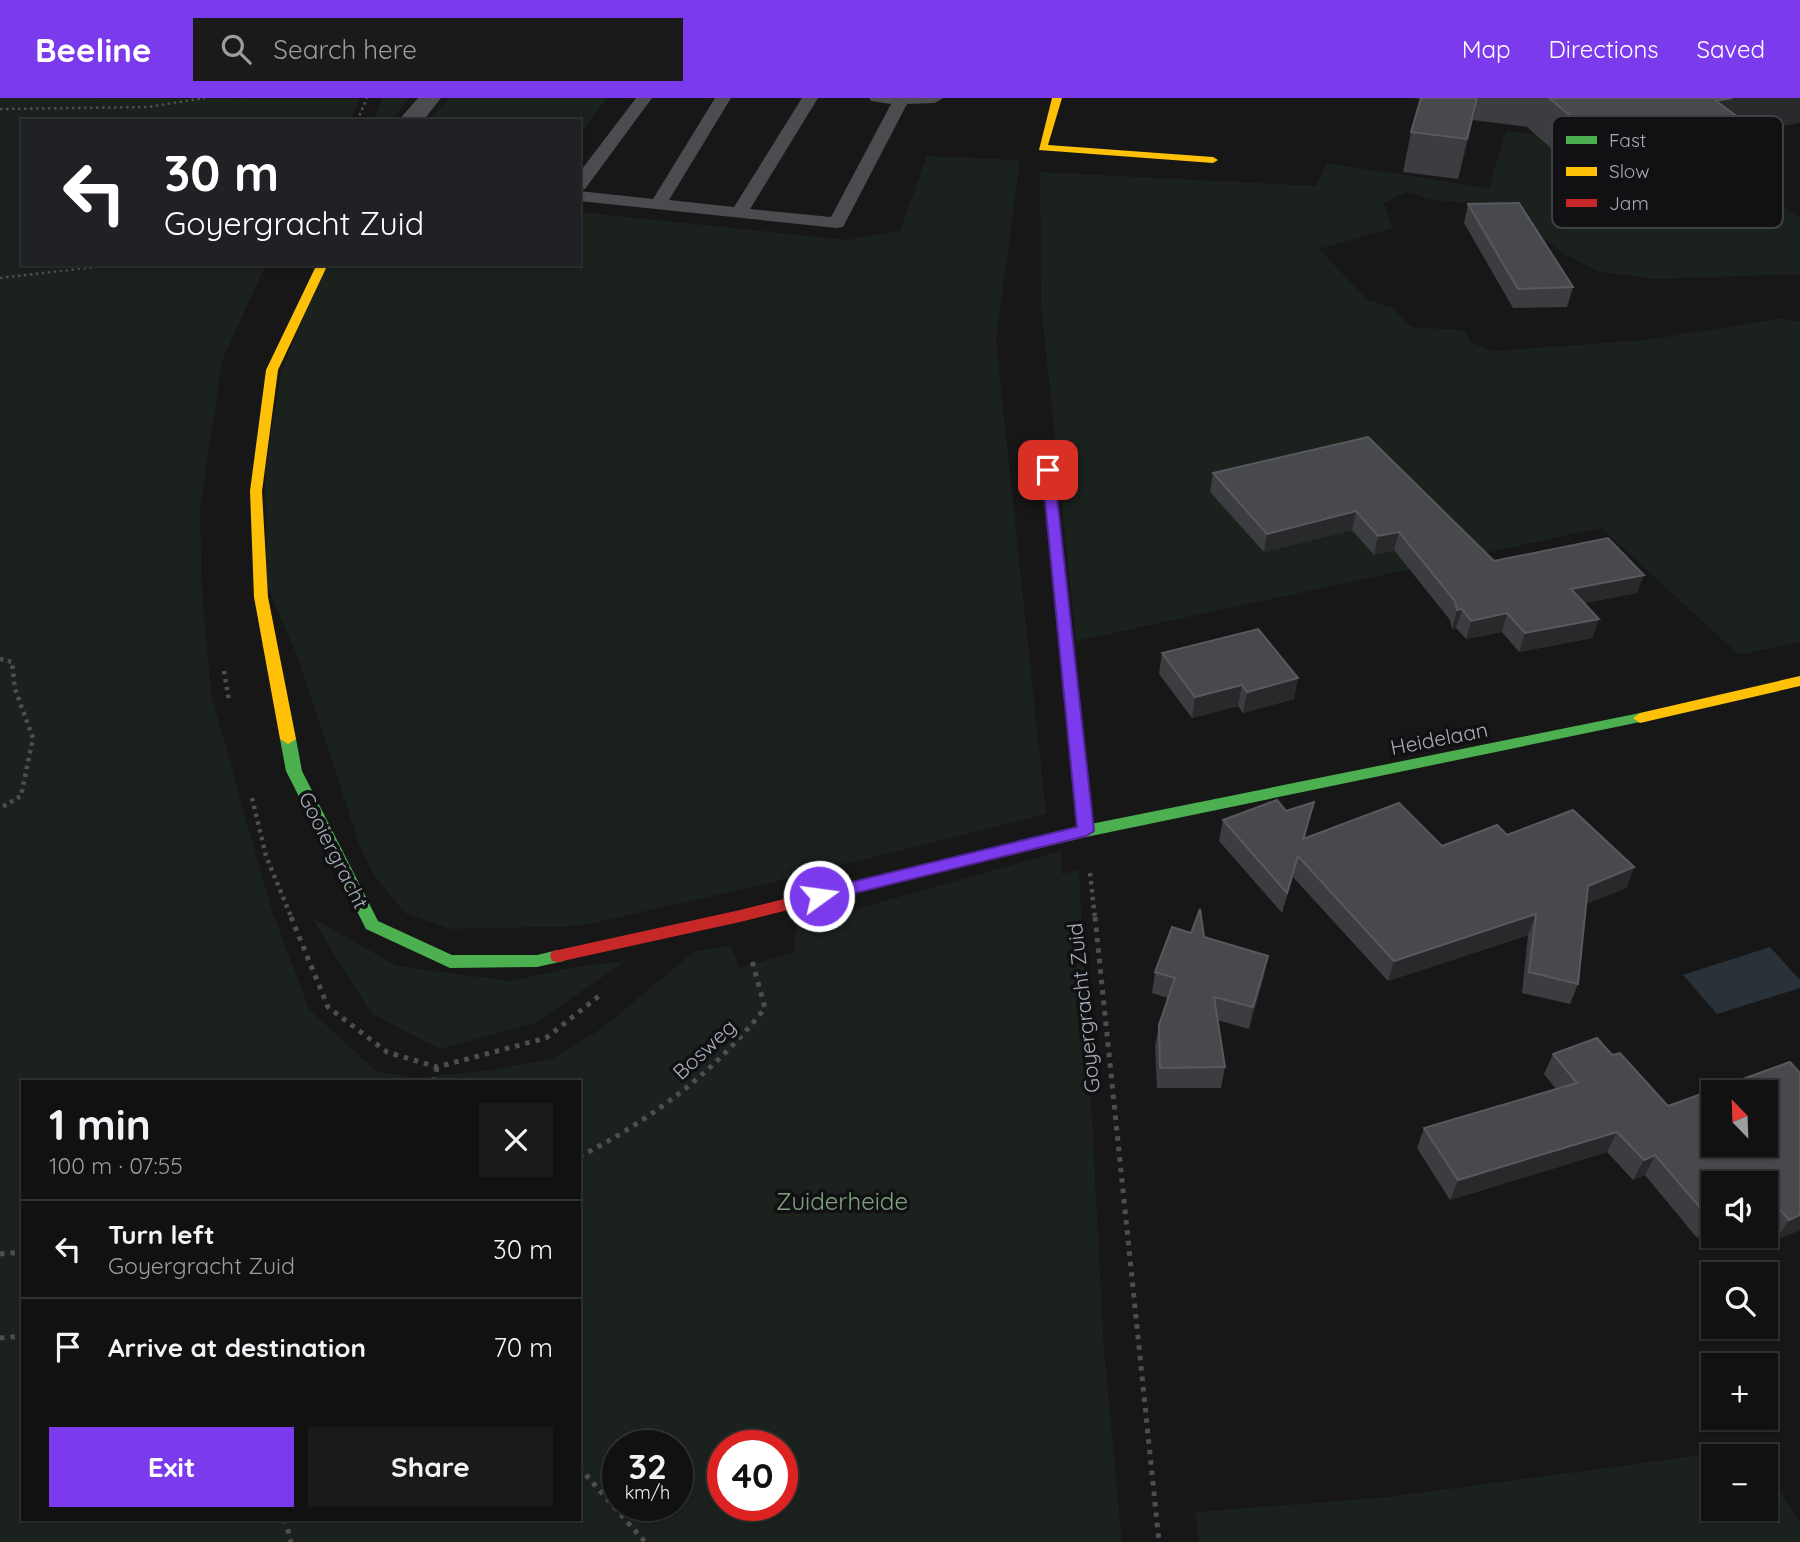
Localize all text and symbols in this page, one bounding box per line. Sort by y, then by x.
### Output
search box [193,18,683,81]
text: Beeline [35,29,151,70]
icon: search [217,30,255,68]
text: Search here [273,33,417,66]
text: Map [1462,34,1511,64]
text: Directions [1549,34,1659,64]
text: Saved [1697,34,1765,64]
legend [1552,116,1783,228]
text: Fast [1609,128,1646,152]
text: 30 m [164,142,279,203]
icon: left [49,147,140,238]
text: Slow [1609,159,1650,183]
text: Jam [1609,191,1649,215]
text: Goyergracht Zuid [164,203,424,243]
pin [1018,440,1078,500]
icon: arrive [1029,451,1067,489]
street label: Heidelaan [1388,716,1490,760]
street label: Gooiergracht [293,787,375,913]
position arrow [782,859,856,933]
street label: Goyergracht Zuid [1061,922,1105,1094]
street label: Bosweg [667,1013,741,1085]
north arrow [1701,1080,1778,1157]
map controls [1701,1080,1778,1521]
text: 1 min [49,1098,151,1151]
button: close [479,1103,553,1177]
text: 100 m · 07:55 [49,1151,183,1180]
button: sound [1701,1171,1778,1248]
park label: Zuiderheide [776,1186,908,1216]
text: Turn left [108,1218,215,1251]
icon: left [49,1230,87,1268]
text: 30 m [493,1233,553,1266]
text: Goyergracht Zuid [108,1251,295,1280]
button: search [1701,1262,1778,1339]
icon: arrive [49,1328,87,1366]
text: Arrive at destination [108,1331,366,1364]
text: 70 m [493,1331,553,1364]
button: + [1701,1353,1778,1430]
button: Exit [49,1427,294,1507]
button: Share [308,1427,553,1507]
speed limit sign: 40 [707,1430,798,1521]
text: 32 [628,1444,667,1488]
button: − [1701,1444,1778,1521]
text: km/h [625,1481,670,1504]

